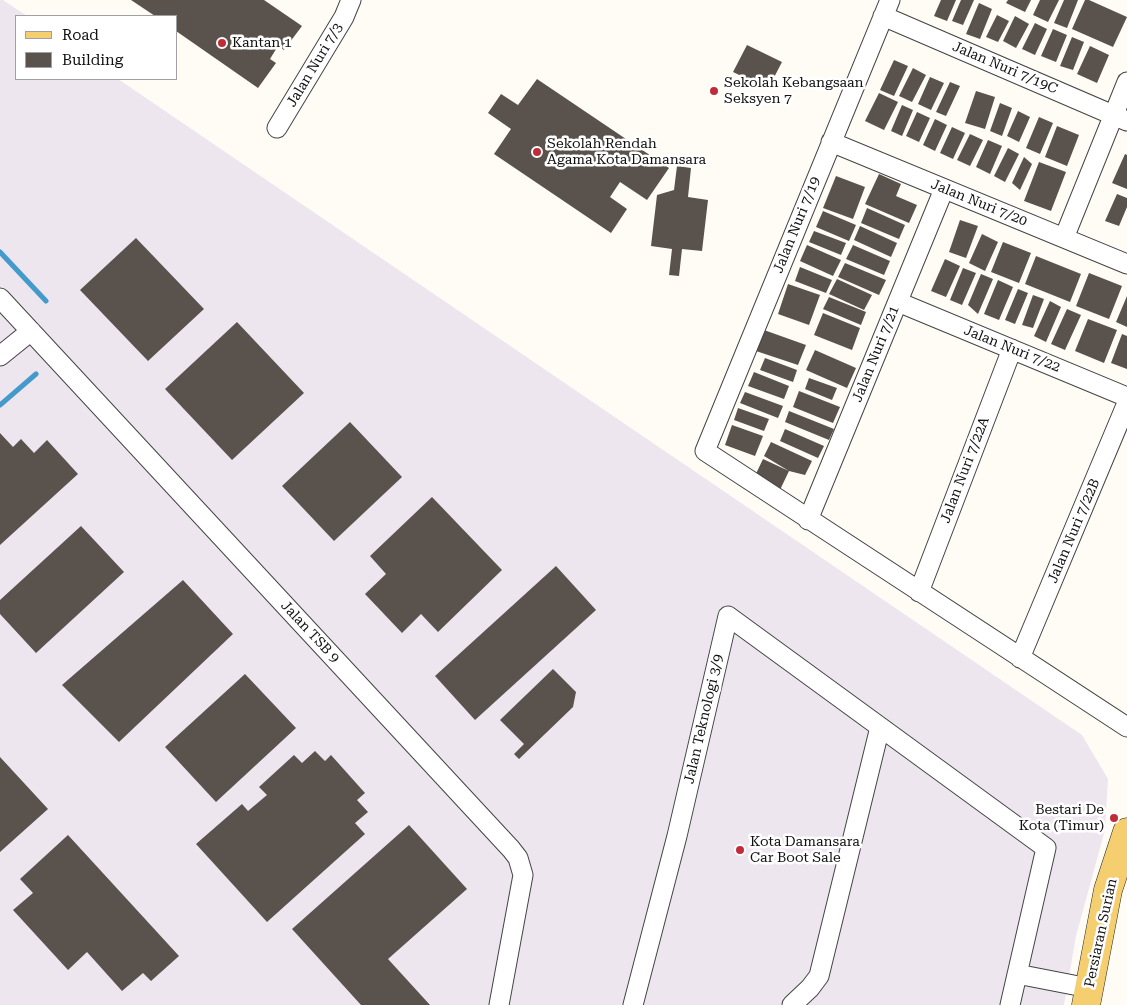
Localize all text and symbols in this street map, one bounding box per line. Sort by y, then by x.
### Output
legend [15,15,178,80]
street label: Jalan Nuri 7/3 [283,20,347,110]
text: Road [62,26,99,44]
place label: Kantan 1 [232,35,292,51]
marker: Kantan 1 [216,37,228,49]
street label: Jalan Nuri 7/19C [950,38,1060,98]
text: Building [62,51,123,69]
place label: Sekolah Kebangsaan Seksyen 7 [724,75,864,108]
marker: Sekolah Kebangsaan Seksyen 7 [708,85,720,97]
place label: Sekolah Rendah Agama Kota Damansara [547,136,706,168]
marker: Sekolah Rendah Agama Kota Damansara [531,146,543,158]
street label: Jalan Nuri 7/19 [770,174,824,276]
street label: Jalan Nuri 7/20 [928,176,1030,230]
street label: Jalan Nuri 7/21 [849,303,903,405]
street label: Jalan Nuri 7/22 [961,322,1063,376]
street label: Jalan Nuri 7/22A [937,415,993,525]
street label: Jalan Nuri 7/22B [1044,476,1104,586]
street label: Jalan TSB 9 [277,598,343,666]
street label: Jalan Teknologi 3/9 [681,653,727,785]
place label: Bestari De Kota (Timur) [1019,802,1104,834]
marker: Bestari De Kota (Timur) [1108,812,1120,824]
place label: Kota Damansara Car Boot Sale [750,834,860,866]
marker: Kota Damansara Car Boot Sale [734,844,746,856]
street label: Persiaran Surian [1081,877,1121,989]

